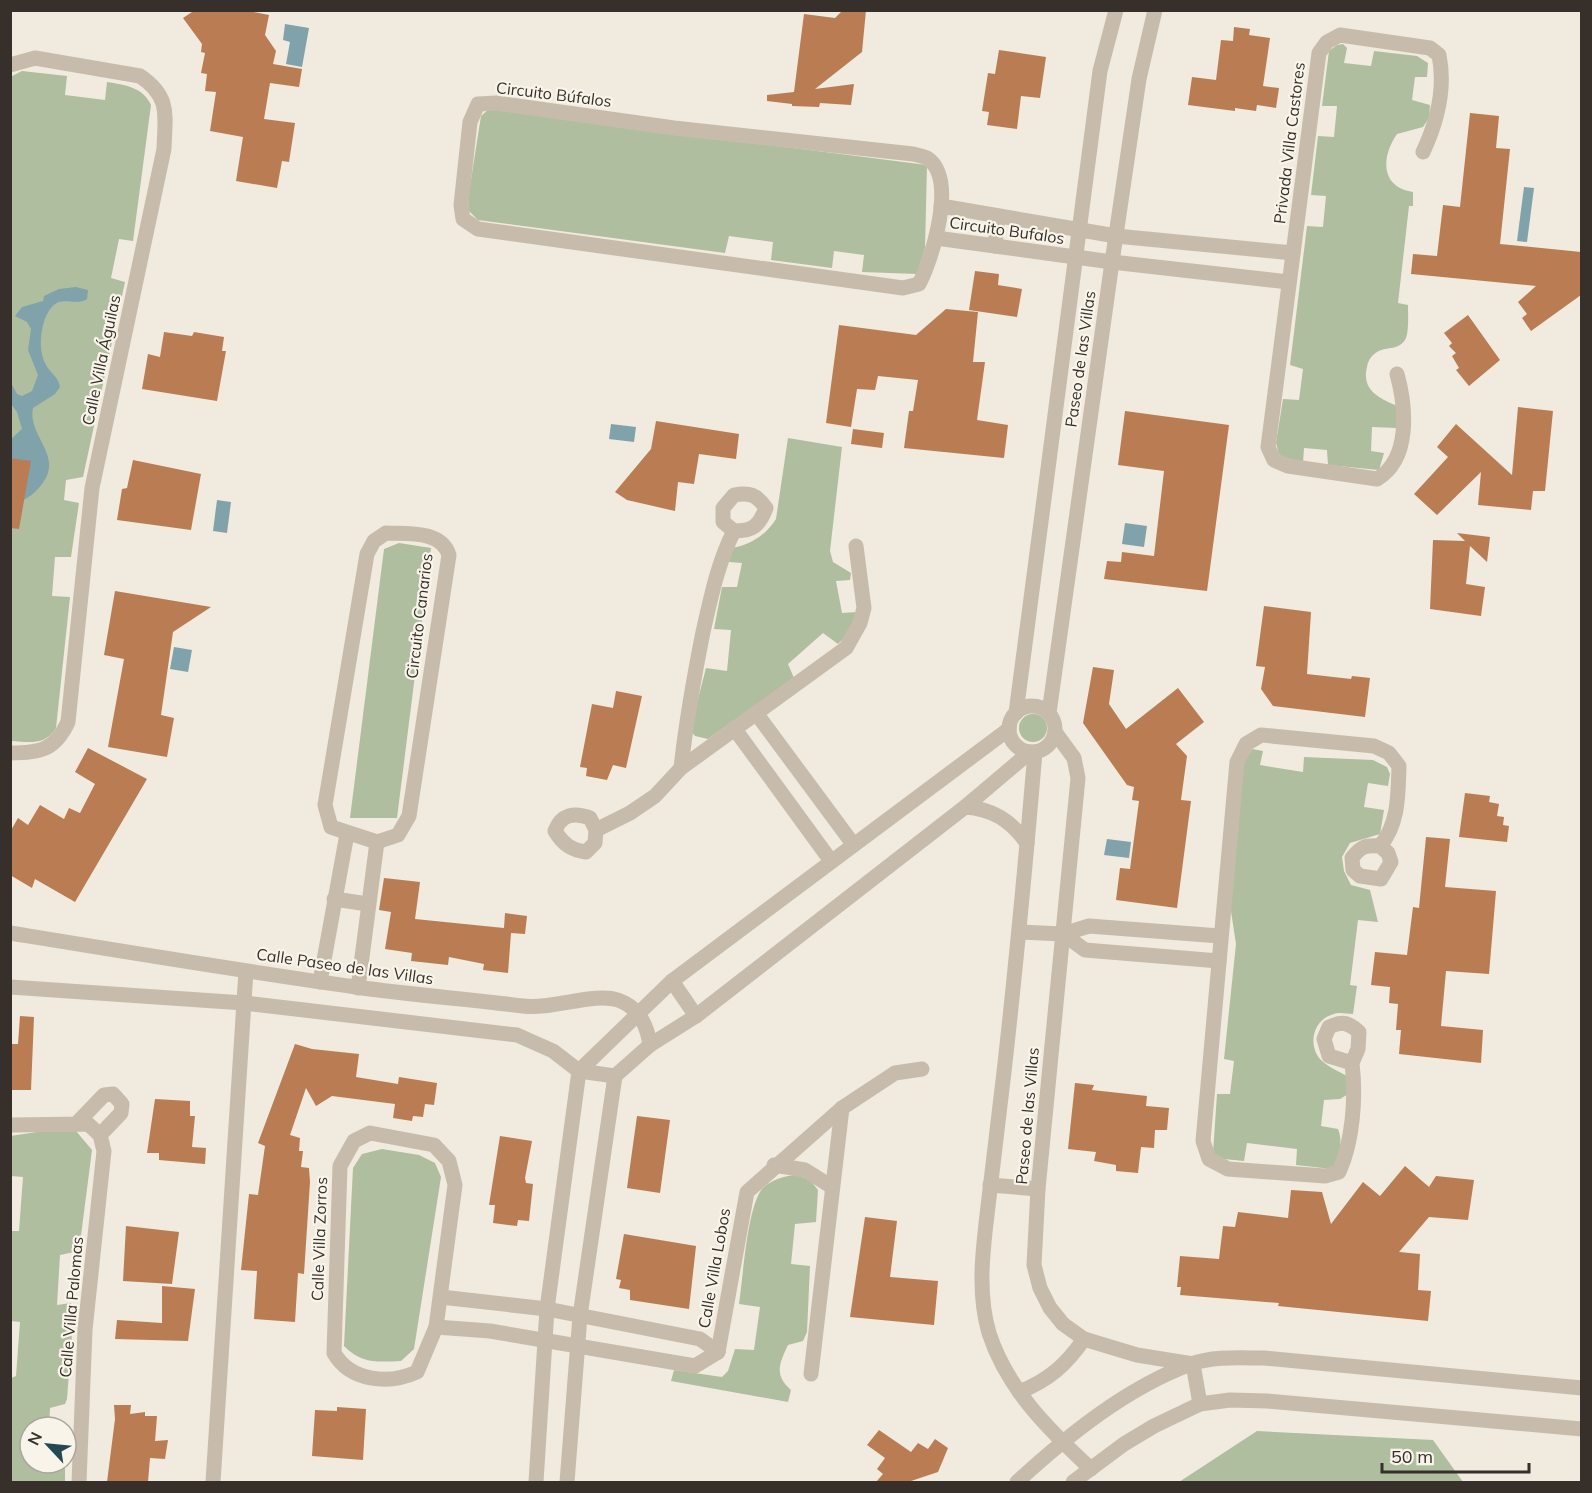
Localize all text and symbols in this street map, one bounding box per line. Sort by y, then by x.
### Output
street label: Privada Villa Castores [1269,61,1309,225]
street label: Circuito Búfalos [495,77,613,111]
street label: Circuito Bufalos [948,212,1066,248]
street label: Paseo de las Villas [1061,289,1099,429]
street label: Calle Villa Águilas [77,293,125,427]
street label: Circuito Canarios [401,552,437,680]
street label: Calle Paseo de las Villas [255,944,435,988]
street label: Paseo de las Villas [1011,1046,1043,1185]
street label: Calle Villa Zorros [307,1177,331,1301]
street label: Calle Villa Lobos [694,1206,734,1330]
street label: Calle Villa Palomas [55,1236,87,1378]
north arrow [18,1415,78,1475]
text: N [23,1429,46,1448]
scale bar [1382,1436,1529,1474]
text: 50 m [1391,1445,1433,1468]

